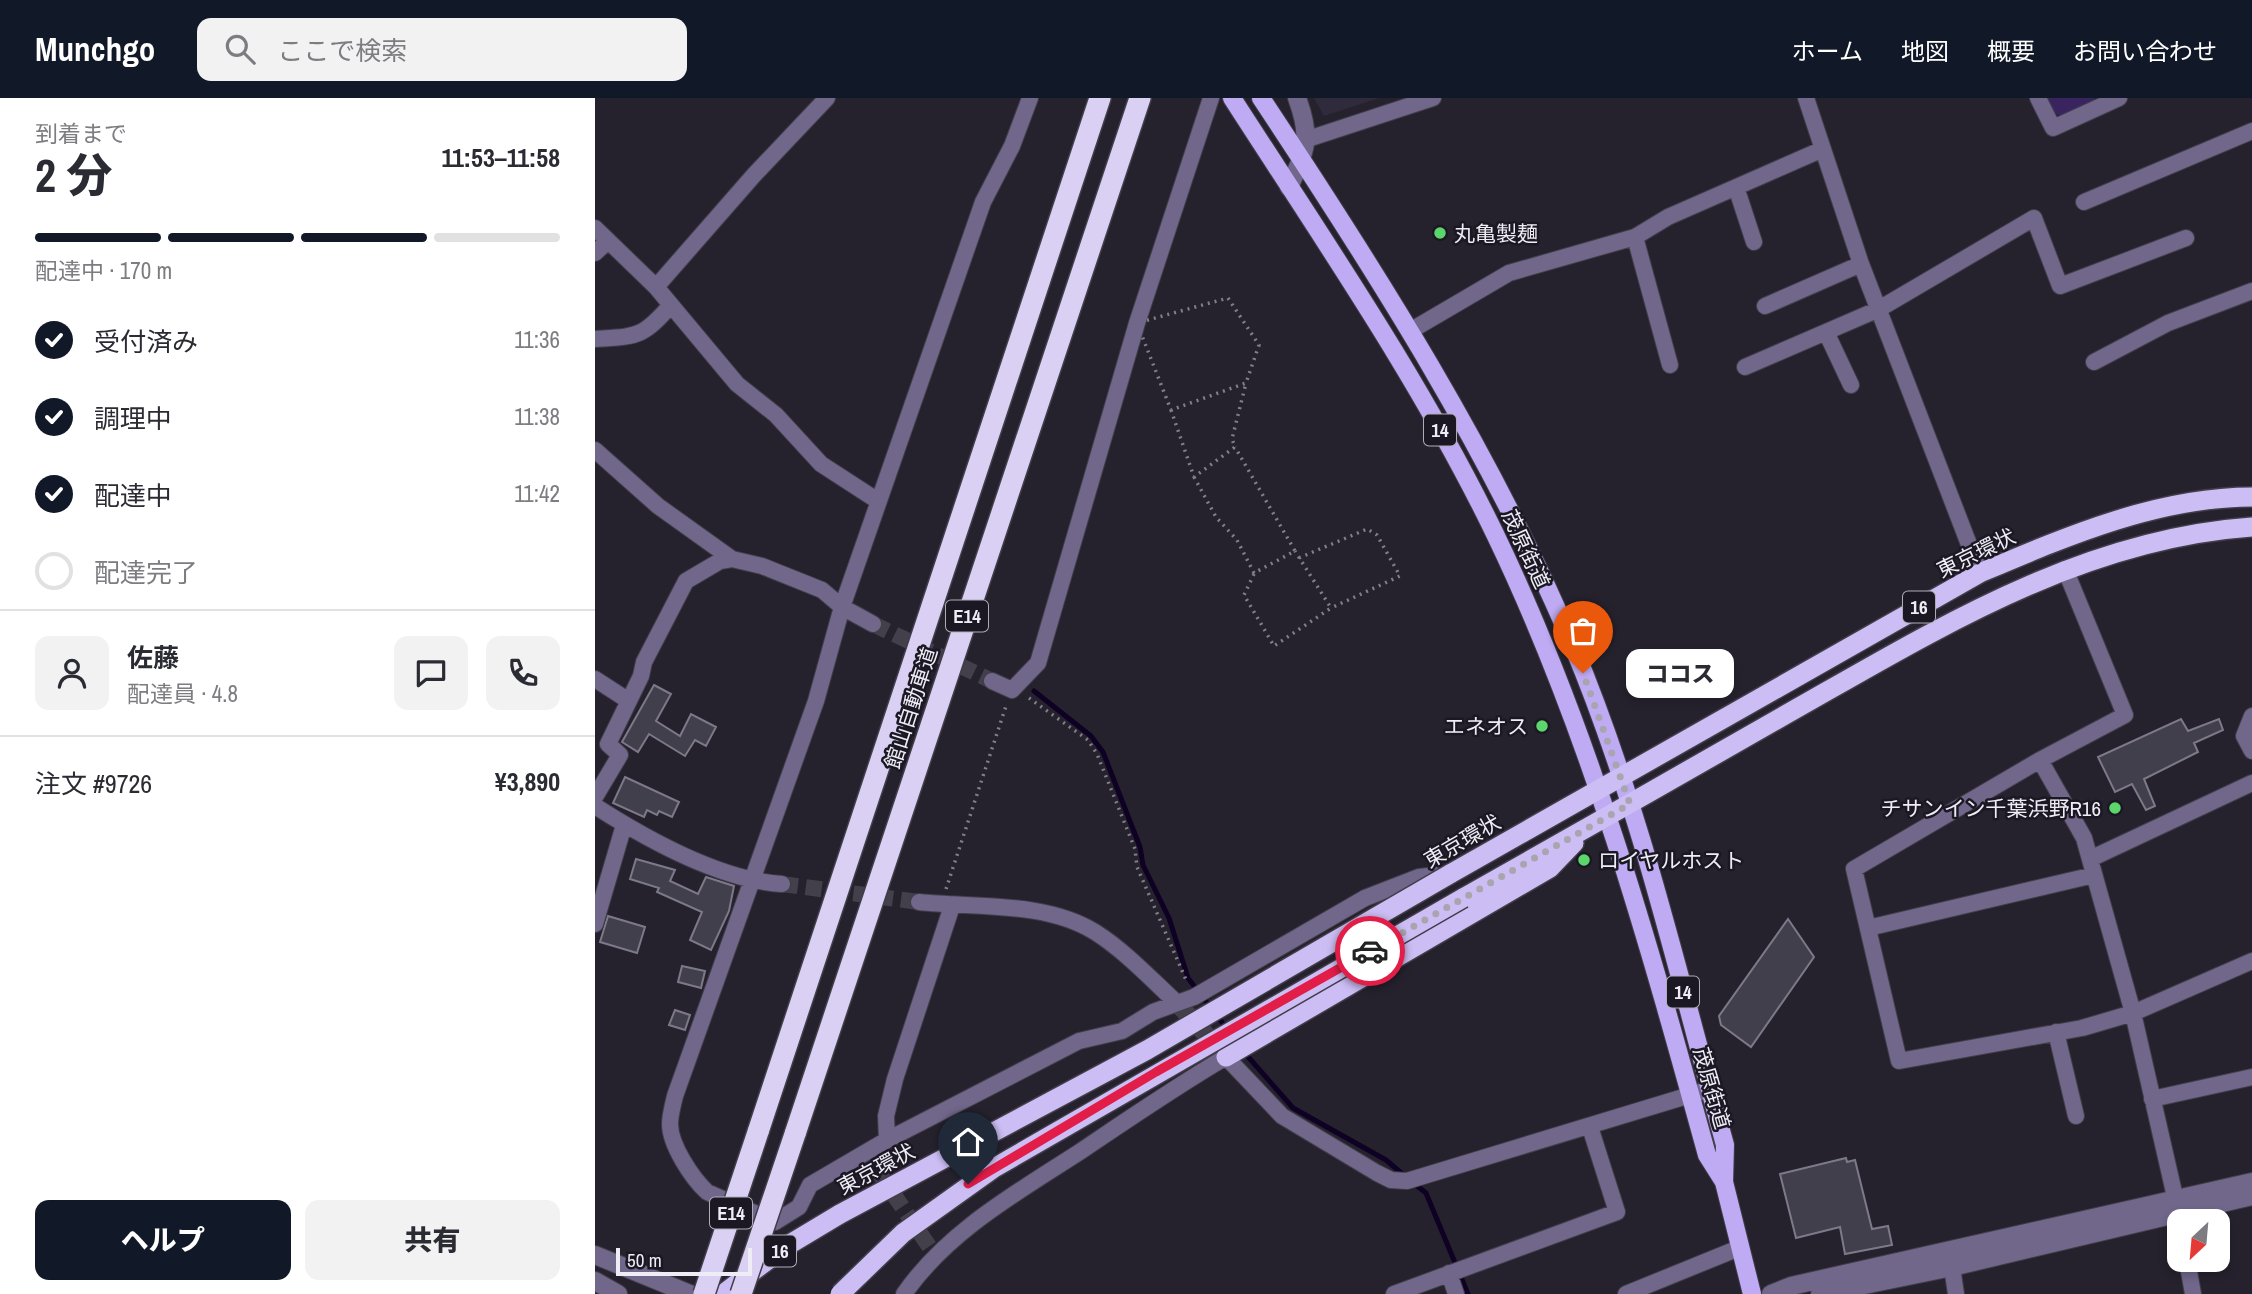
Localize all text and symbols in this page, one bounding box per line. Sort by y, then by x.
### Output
search box [197,18,687,81]
text: Munchgo [35,27,155,71]
icon: search [221,30,259,68]
text: ここで検索 [277,33,407,68]
text: ホーム [1792,35,1863,67]
text: 地図 [1901,35,1949,67]
text: 概要 [1987,35,2035,67]
text: お問い合わせ [2073,35,2217,67]
text: 到着まで [35,118,127,149]
text: 11:53–11:58 [441,140,560,175]
text: 2 分 [35,144,112,206]
place label: 丸亀製麺 [1454,219,1538,248]
marker: 丸亀製麺 [1432,225,1448,241]
text: 配達中 · 170 m [35,255,172,286]
icon: check [35,321,73,359]
text: 受付済み [94,324,198,359]
text: 11:36 [514,324,560,355]
icon: check [35,398,73,436]
text: 調理中 [94,401,172,436]
text: 11:38 [514,401,560,432]
road number: 14 [1424,414,1456,446]
icon: check [35,475,73,513]
text: 配達中 [94,478,172,513]
text: 11:42 [514,478,560,509]
street label: 茂原街道 [1495,505,1557,593]
street label: 東京環状 [1932,522,2020,584]
text: 配達完了 [94,555,198,590]
road number: 16 [1903,592,1935,622]
road number: E14 [946,601,988,632]
pin [1553,601,1613,673]
icon: bag [1564,612,1602,650]
button: person [35,636,109,710]
button: chat [394,636,468,710]
button: phone [486,636,560,710]
text: 佐藤 [127,640,179,675]
street label: 館山自動車道 [878,644,944,772]
callout: ココス [1625,648,1733,698]
text: ココス [1646,658,1715,689]
text: 配達員 · 4.8 [127,678,238,709]
place label: エネオス [1444,712,1528,741]
marker: エネオス [1534,718,1550,734]
text: ¥3,890 [495,764,560,799]
text: 注文 #9726 [35,766,152,801]
place label: チサンイン千葉浜野R16 [1880,794,2101,823]
marker: チサンイン千葉浜野R16 [2107,800,2123,816]
street label: 東京環状 [1418,807,1506,875]
place label: ロイヤルホスト [1598,846,1744,875]
marker: ロイヤルホスト [1576,852,1592,868]
courier [1335,916,1405,986]
icon: car [1351,932,1389,970]
road number: 14 [1667,976,1699,1007]
street label: 茂原街道 [1686,1044,1738,1132]
pin [938,1112,998,1184]
icon: home [949,1123,987,1161]
street label: 東京環状 [832,1136,920,1202]
road number: E14 [710,1198,752,1228]
button: ヘルプ [35,1200,291,1280]
button: 共有 [305,1200,560,1280]
north arrow [2167,1209,2229,1272]
map controls [2167,1209,2230,1272]
road number: 16 [764,1236,796,1266]
scale bar [616,1245,753,1277]
text: 50 m [627,1247,662,1273]

